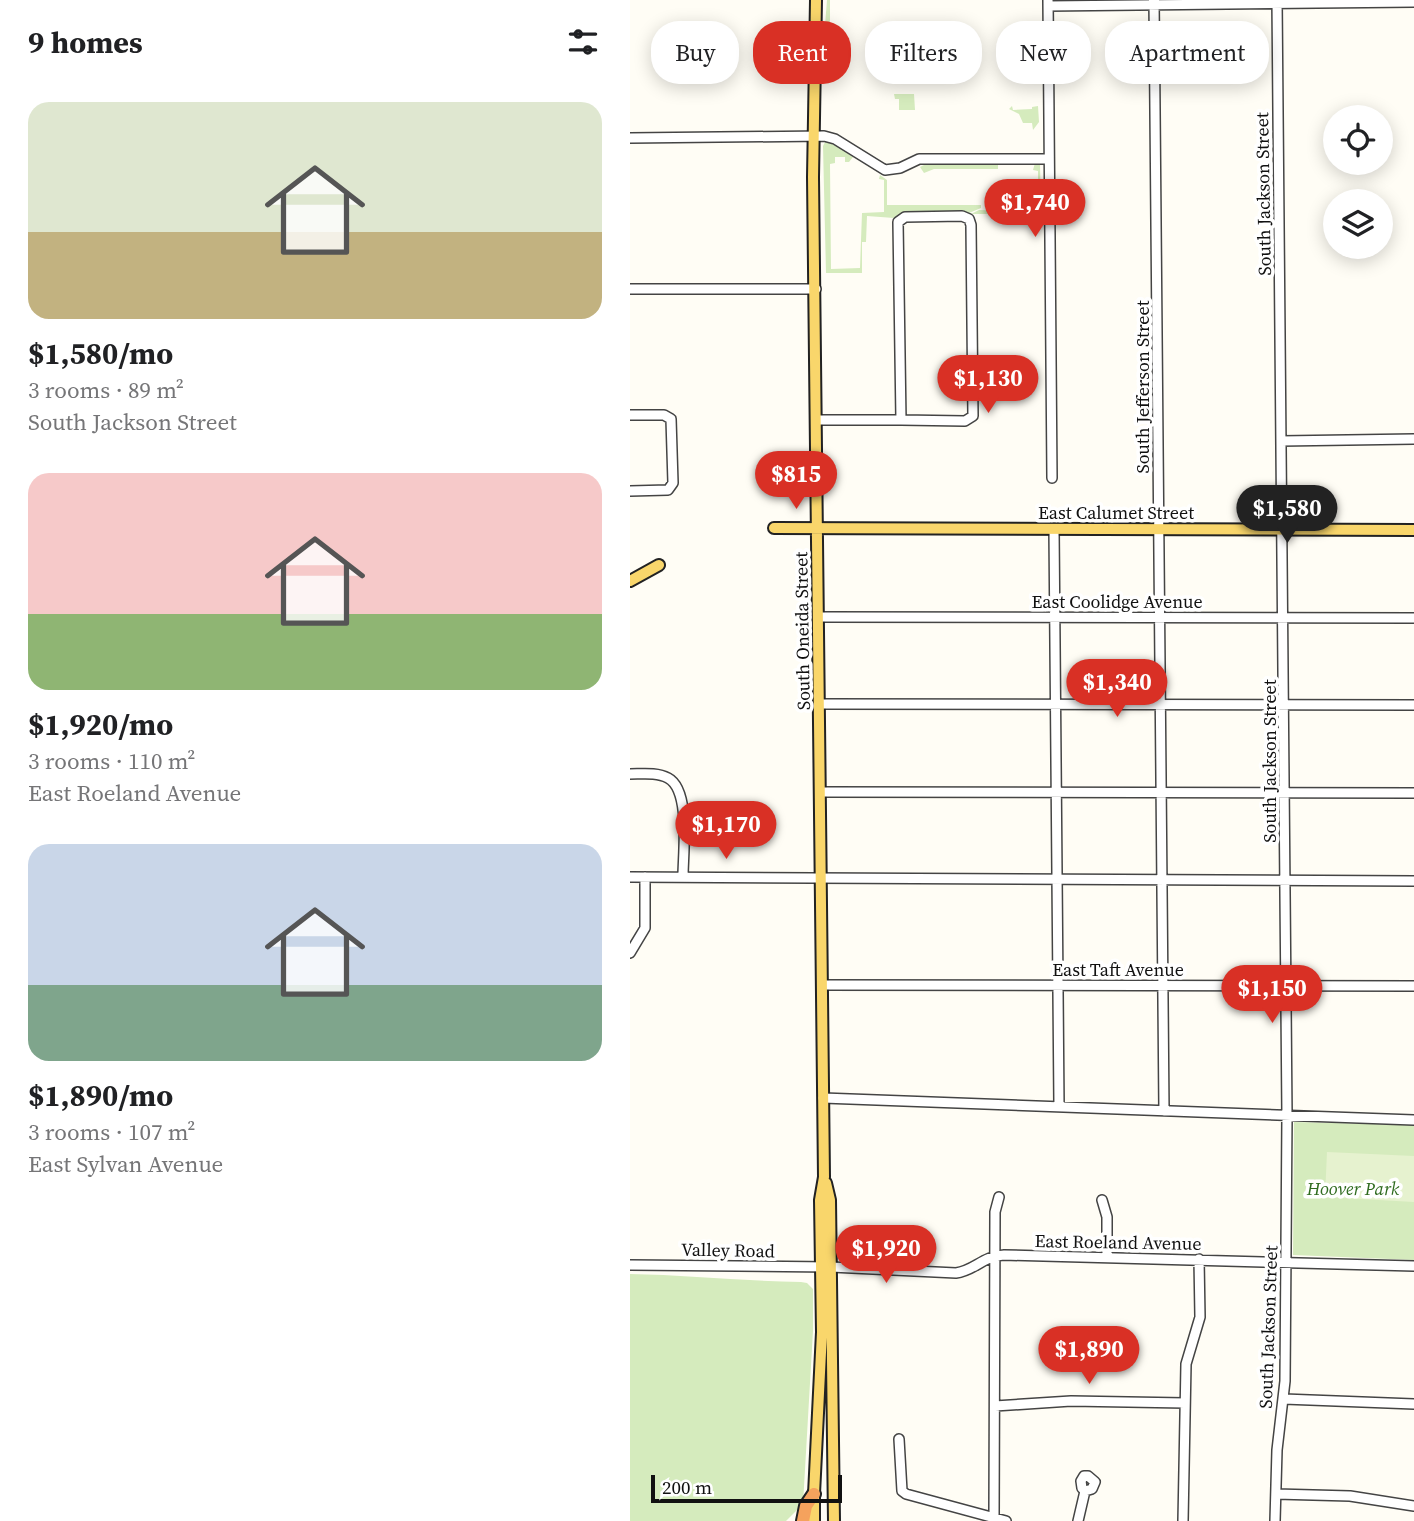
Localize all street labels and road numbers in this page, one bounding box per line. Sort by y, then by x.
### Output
street label: South Jackson Street [1249,112,1277,276]
street label: South Jefferson Street [1130,300,1155,474]
street label: East Calumet Street [1038,500,1194,525]
street label: South Oneida Street [788,551,816,710]
street label: East Coolidge Avenue [1031,589,1203,614]
street label: South Jackson Street [1257,679,1282,843]
street label: East Taft Avenue [1052,957,1184,982]
street label: East Roeland Avenue [1034,1228,1202,1256]
street label: Valley Road [681,1237,775,1263]
street label: South Jackson Street [1253,1245,1283,1409]

